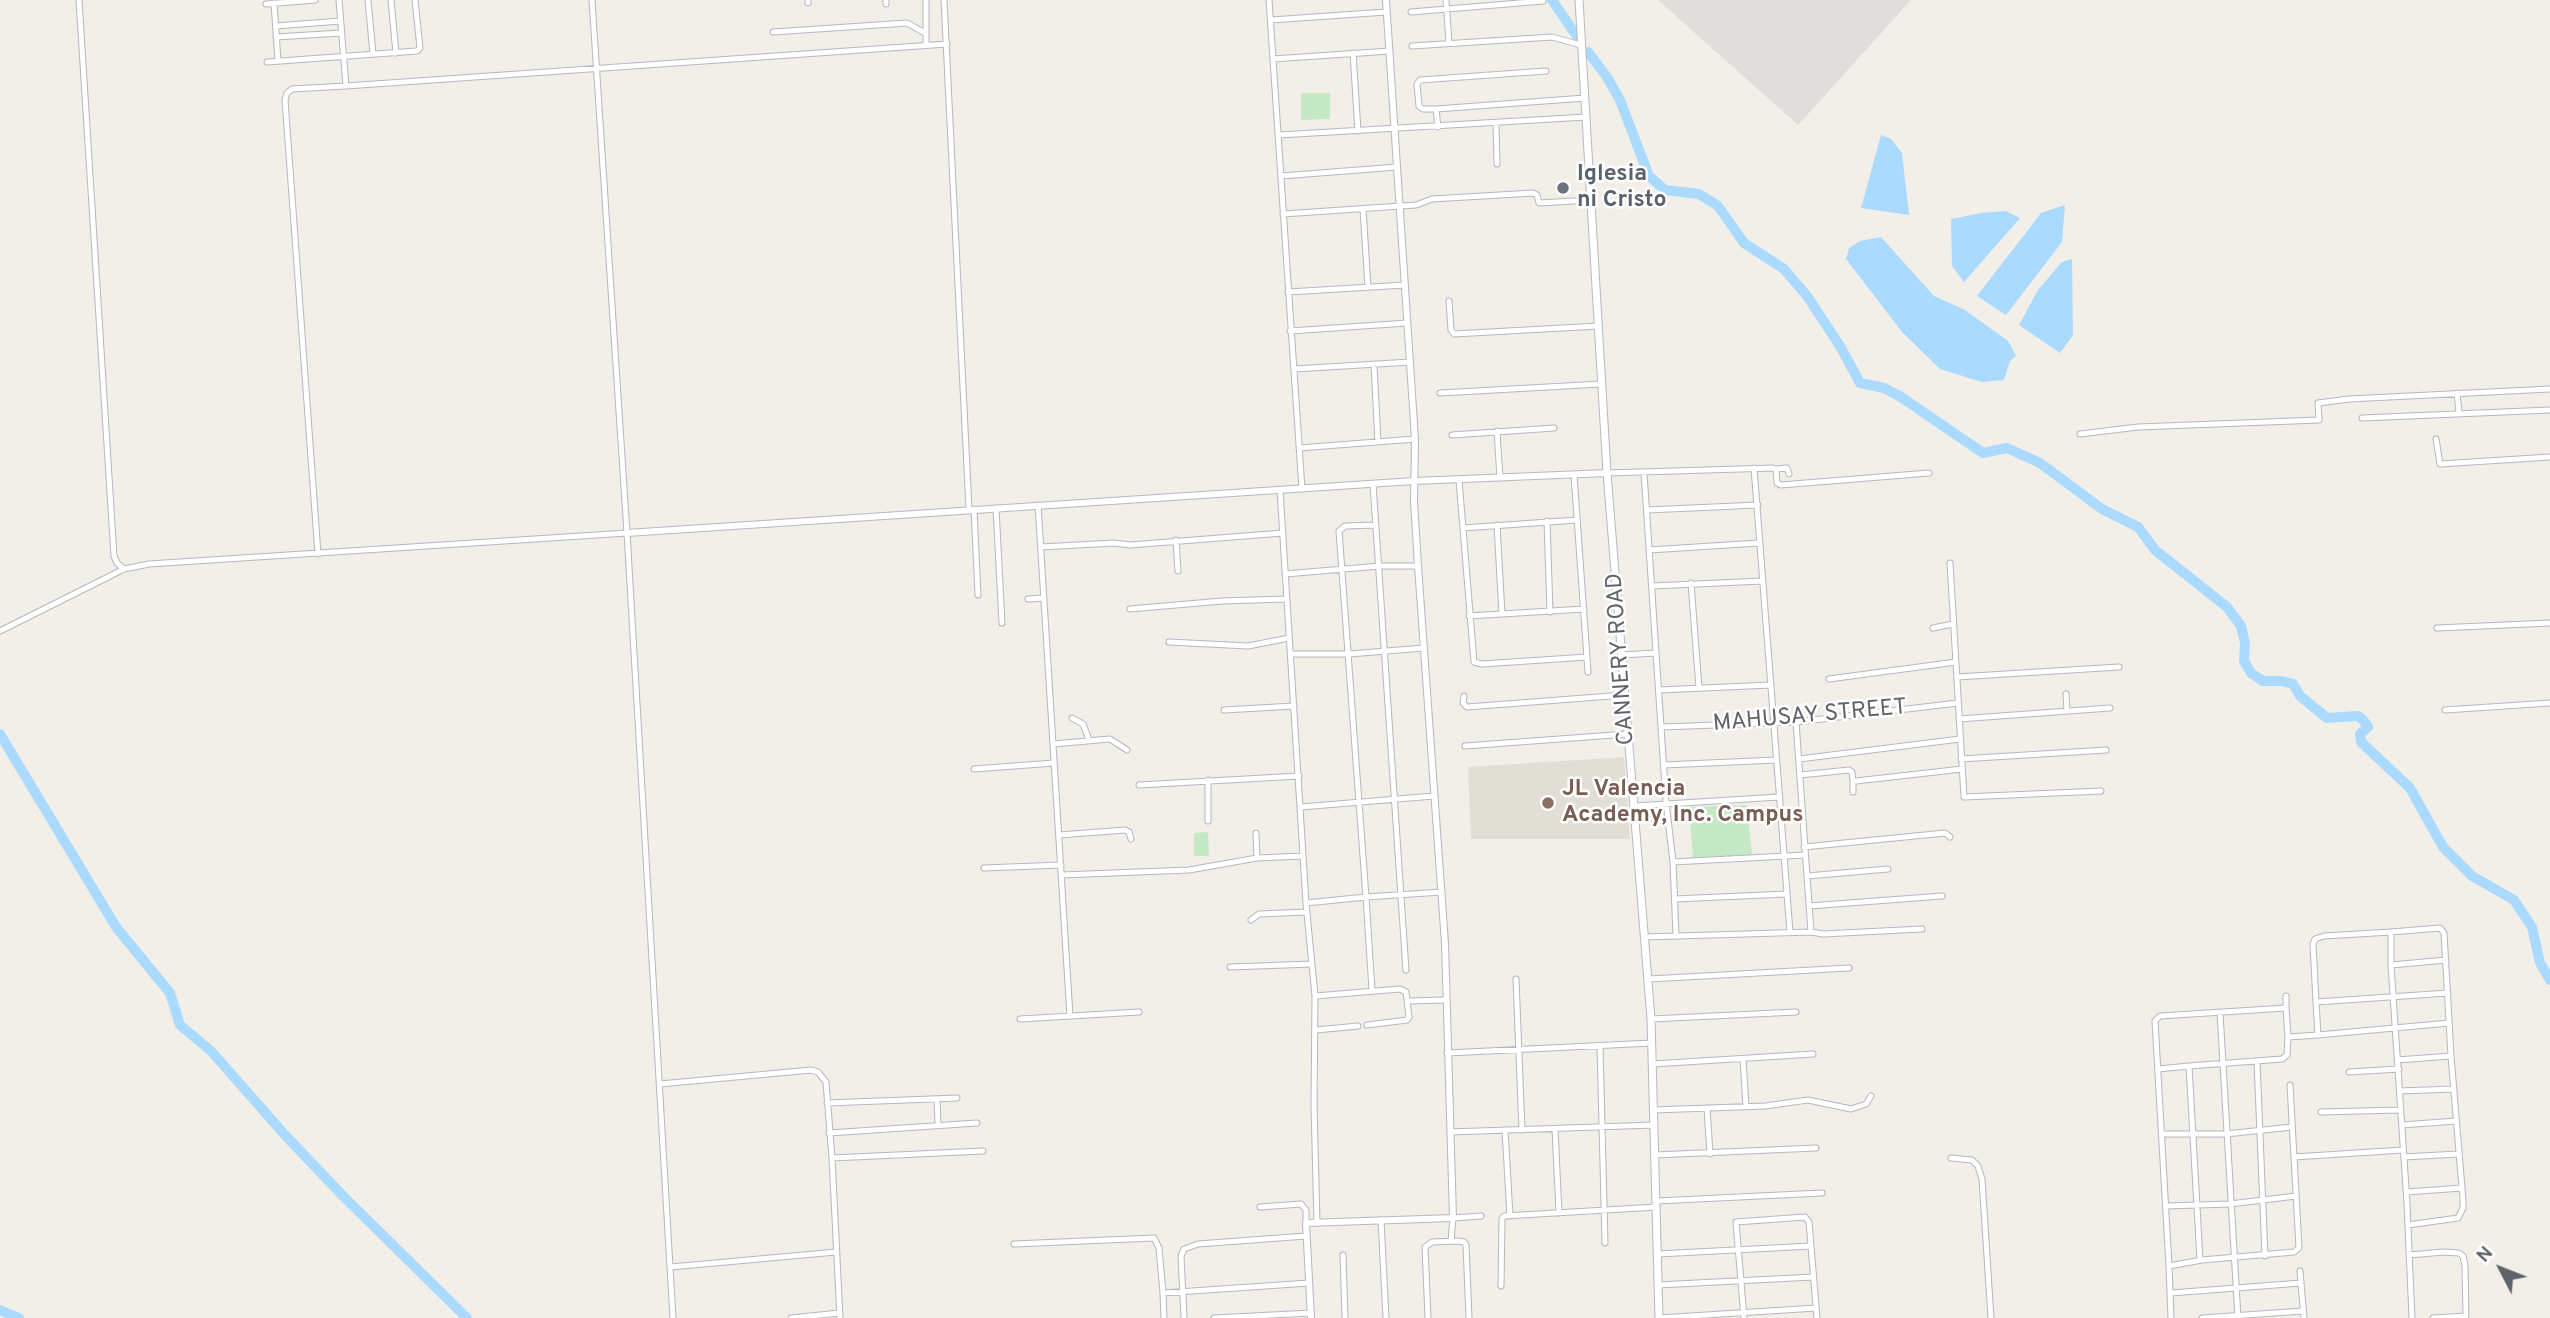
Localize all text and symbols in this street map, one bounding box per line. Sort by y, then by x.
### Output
place label: Iglesia ni Cristo [1577,161,1666,215]
marker: Iglesia ni Cristo [1555,180,1571,196]
street label: CANNERY ROAD [1602,572,1642,746]
street label: MAHUSAY STREET [1712,695,1908,739]
place label: JL Valencia Academy, Inc. Campus [1562,776,1803,830]
marker: JL Valencia Academy, Inc. Campus [1540,795,1556,811]
north arrow [2466,1234,2536,1304]
text: N [2472,1242,2499,1268]

